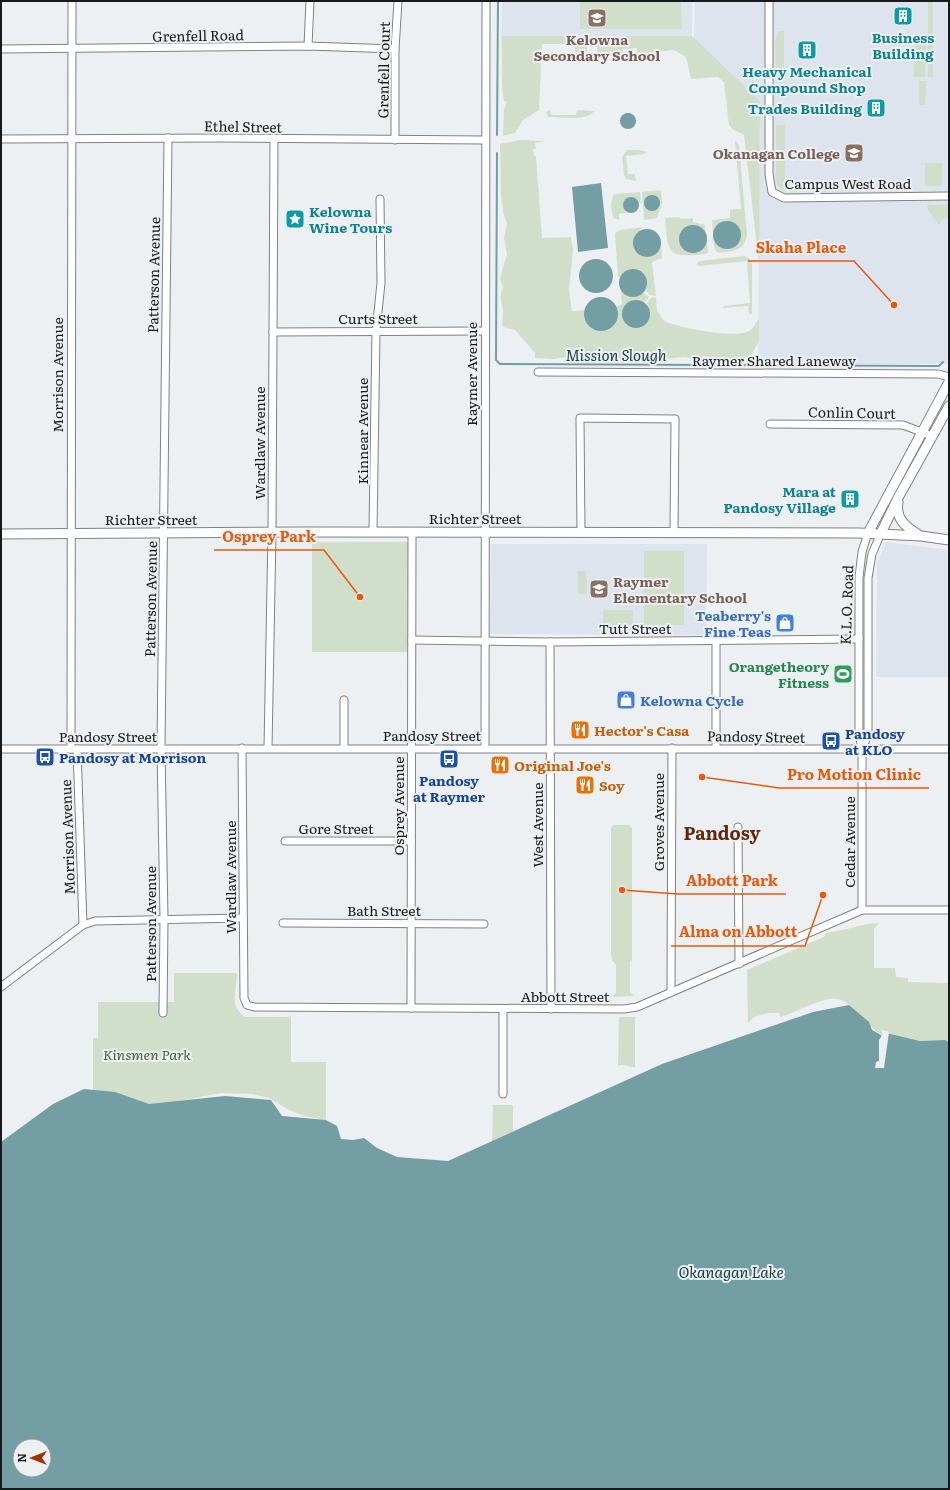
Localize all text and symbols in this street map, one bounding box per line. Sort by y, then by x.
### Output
building icon: Business Building [892,5,914,27]
school or university icon: Kelowna Secondary School [586,7,608,29]
street label: Grenfell Court [372,21,394,119]
street label: Grenfell Road [152,24,245,46]
place label: Business Building [872,27,934,63]
place label: Kelowna Secondary School [534,29,660,65]
building icon: Heavy Mechanical Compound Shop [796,39,818,61]
place label: Heavy Mechanical Compound Shop [742,61,872,97]
building icon: Trades Building [865,97,887,119]
place label: Trades Building [748,98,863,118]
street label: Ethel Street [204,115,283,137]
school or university icon: Okanagan College [843,142,865,164]
place label: Okanagan College [713,143,840,163]
street label: Campus West Road [785,173,912,193]
place label: Kelowna Wine Tours [309,201,392,237]
place icon: Kelowna Wine Tours [284,208,306,230]
street label: Patterson Avenue [142,217,164,333]
callout: Skaha Place [748,234,854,261]
text: Skaha Place [756,235,847,258]
street label: Curts Street [338,308,418,328]
street label: Morrison Avenue [47,317,67,433]
street label: Raymer Avenue [461,322,481,426]
water label: Mission Slough [566,343,667,366]
street label: Raymer Shared Laneway [692,350,857,370]
street label: Kinnear Avenue [352,378,372,484]
street label: Wardlaw Avenue [249,386,269,500]
street label: Conlin Court [808,401,896,423]
place label: Mara at Pandosy Village [723,481,837,517]
building icon: Mara at Pandosy Village [839,488,861,510]
street label: Richter Street [429,508,522,528]
street label: Richter Street [105,509,198,529]
callout: Osprey Park [214,523,324,550]
text: Osprey Park [222,524,317,547]
street label: Patterson Avenue [139,541,161,657]
street label: K.L.O. Road [835,564,857,645]
place label: Raymer Elementary School [613,571,747,607]
school or university icon: Raymer Elementary School [588,578,610,600]
place label: Teaberry's Fine Teas [695,605,771,641]
shop icon: Teaberry's Fine Teas [774,612,796,634]
street label: Tutt Street [599,618,672,638]
place label: Orangetheory Fitness [729,656,829,692]
sports icon: Orangetheory Fitness [832,663,854,685]
shop icon: Kelowna Cycle [615,689,637,711]
place label: Kelowna Cycle [640,690,744,710]
restaurant icon: Hector's Casa [569,719,591,741]
place label: Hector's Casa [594,720,690,740]
place label: Pandosy at KLO [845,723,905,759]
street label: Pandosy Street [383,725,482,745]
street label: Pandosy Street [707,725,806,747]
street label: Pandosy Street [59,726,158,746]
bus stop icon: Pandosy at KLO [820,730,842,752]
bus stop icon: Pandosy at Morrison [34,746,56,768]
place label: Pandosy at Morrison [59,747,206,767]
bus stop icon: Pandosy at Raymer [438,748,460,770]
restaurant icon: Original Joe's [489,754,511,776]
place label: Original Joe's [514,755,611,775]
street label: Osprey Avenue [388,756,408,856]
callout: Pro Motion Clinic [779,761,929,788]
text: Pro Motion Clinic [787,762,921,785]
place label: Pandosy at Raymer [413,770,485,806]
street label: Groves Avenue [648,773,668,871]
restaurant icon: Soy [574,774,596,796]
place label: Soy [599,775,625,795]
street label: Morrison Avenue [55,779,79,895]
street label: West Avenue [527,783,547,867]
street label: Cedar Avenue [839,796,859,888]
street label: Gore Street [298,818,374,838]
district label: Pandosy [684,819,760,846]
street label: Wardlaw Avenue [220,820,240,934]
street label: Patterson Avenue [140,866,160,982]
callout: Abbott Park [678,867,786,894]
text: Abbott Park [686,868,779,891]
street label: Bath Street [347,900,421,920]
callout: Alma on Abbott [671,919,805,946]
text: Alma on Abbott [679,919,798,942]
street label: Abbott Street [521,986,610,1006]
park label: Kinsmen Park [103,1044,191,1064]
water label: Okanagan Lake [678,1260,784,1283]
north arrow [12,1438,52,1478]
text: N [13,1453,29,1463]

